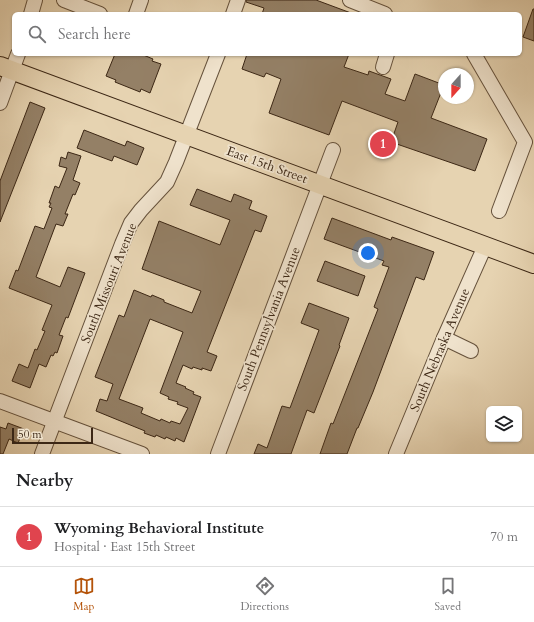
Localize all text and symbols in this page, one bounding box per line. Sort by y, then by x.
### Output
search box [12,12,522,56]
icon: search [26,23,48,45]
text: Search here [58,24,131,44]
north arrow [438,68,474,104]
pin: 1 [370,129,396,159]
street label: East 15th Street [224,142,310,188]
street label: South Missouri Avenue [77,220,141,346]
your location [358,243,378,263]
street label: South Pennsylvania Avenue [233,244,305,394]
street label: South Nebraska Avenue [406,286,474,414]
map controls [486,406,522,442]
button: layers [486,406,522,442]
scale bar [12,426,93,445]
text: 50 m [18,427,42,442]
text: Nearby [16,469,73,492]
text: Wyoming Behavioral Institute [54,518,264,538]
text: 1 [26,528,32,546]
text: 70 m [490,528,518,546]
text: Hospital · East 15th Street [54,538,195,556]
tab: Map [73,575,95,614]
tab: Directions [240,575,289,614]
tab: Saved [435,575,461,614]

